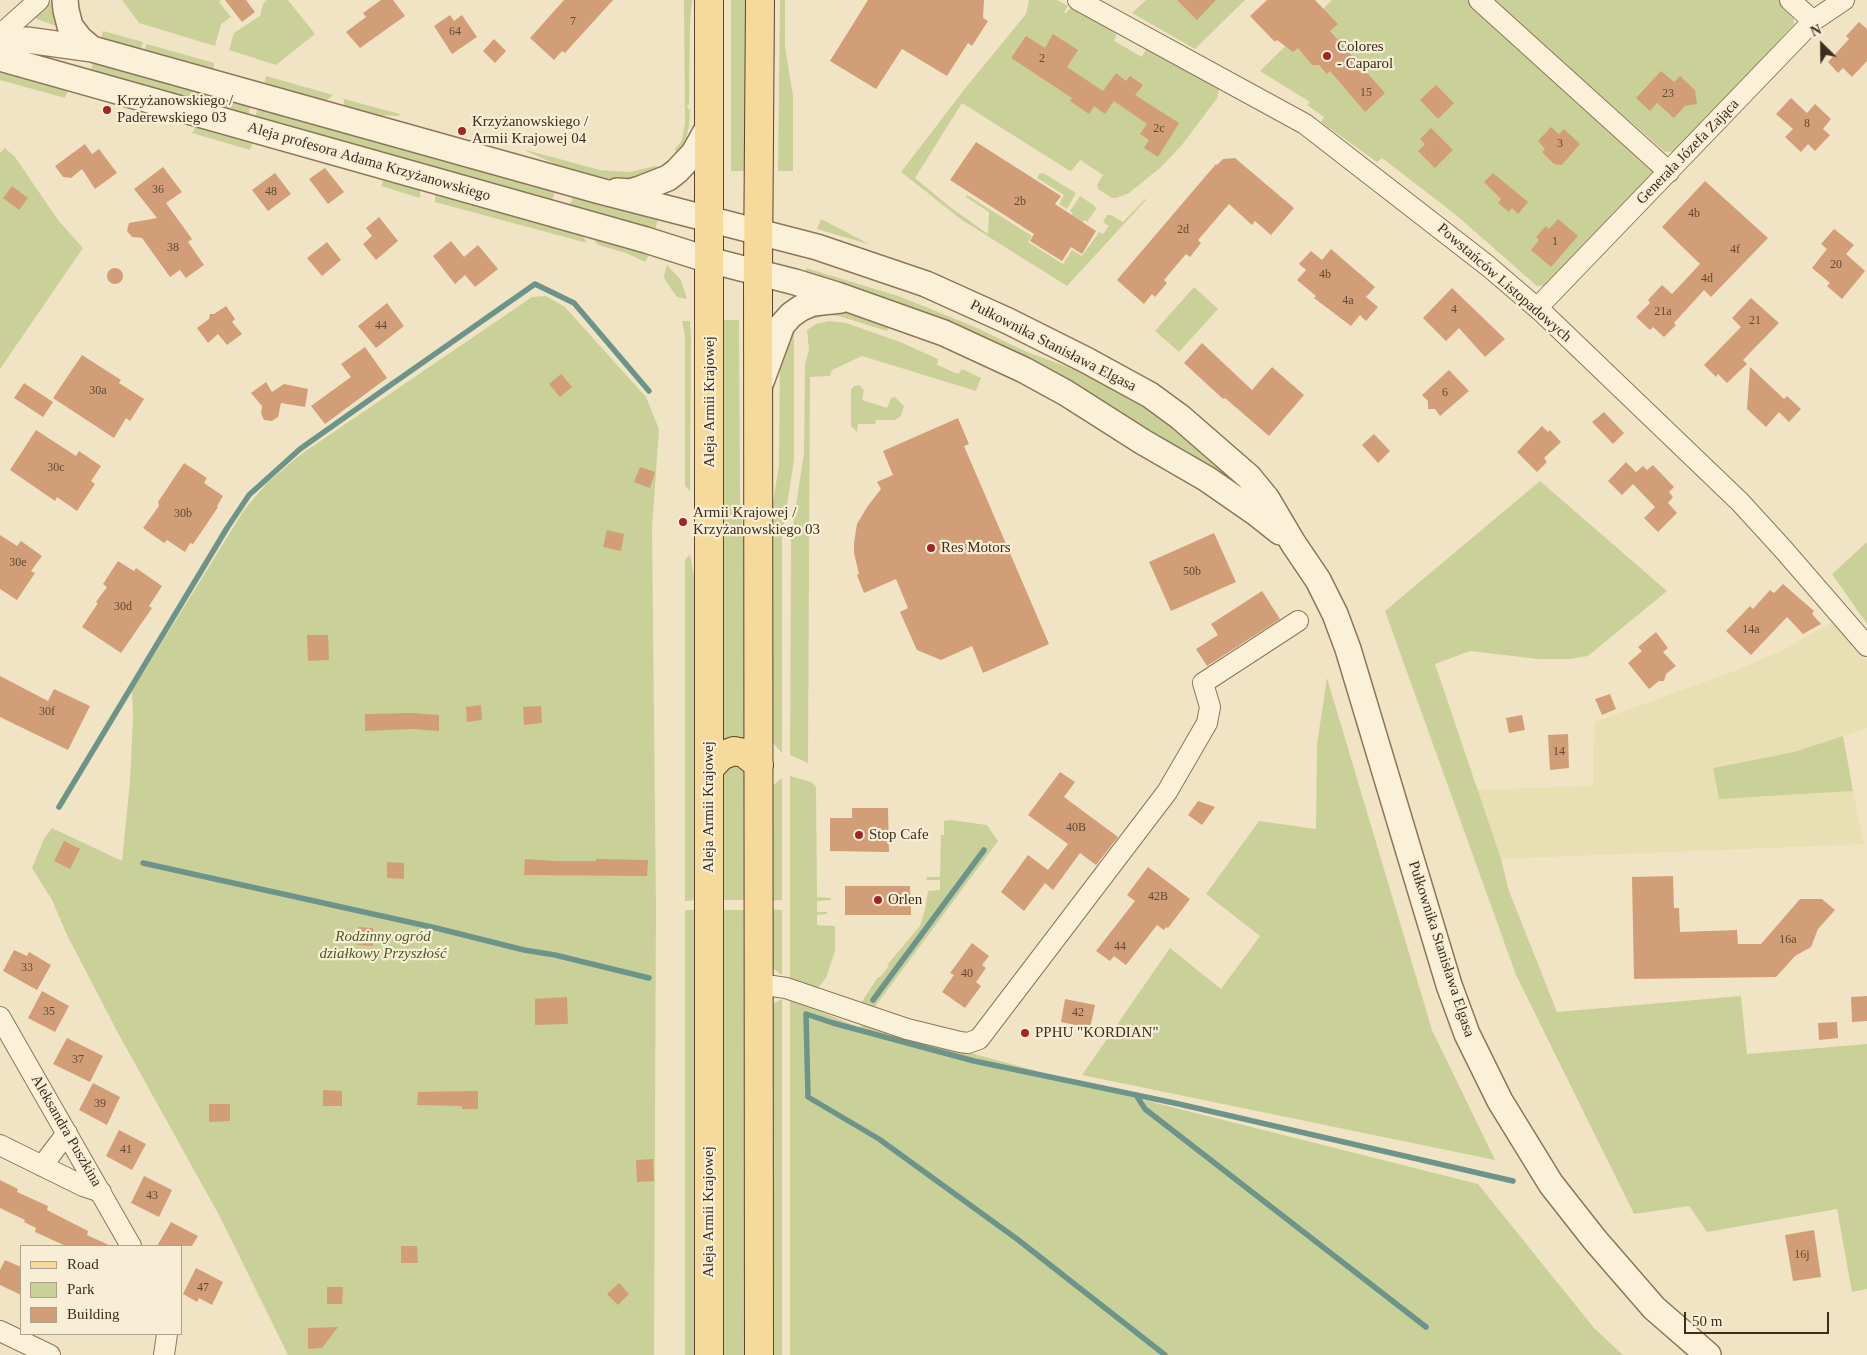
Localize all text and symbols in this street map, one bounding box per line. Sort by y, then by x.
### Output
house number: 7 [570,15,576,29]
north arrow [1797,20,1847,70]
text: N [1808,22,1824,40]
house number: 64 [449,25,461,39]
place label: Colores - Caparol [1337,38,1393,73]
marker: Colores - Caparol [1321,50,1333,62]
house number: 2 [1039,52,1045,66]
house number: 15 [1360,86,1372,100]
house number: 23 [1662,87,1674,101]
place label: Krzyżanowskiego / Paderewskiego 03 [117,92,233,127]
street label: Generała Józefa Zająca [1633,95,1743,209]
marker: Krzyżanowskiego / Paderewskiego 03 [101,104,113,116]
place label: Krzyżanowskiego / Armii Krajowej 04 [472,113,588,148]
house number: 8 [1804,117,1810,131]
street label: Aleja profesora Adama Krzyżanowskiego [245,119,493,205]
house number: 2c [1153,122,1165,136]
marker: Krzyżanowskiego / Armii Krajowej 04 [456,125,468,137]
house number: 3 [1557,137,1563,151]
house number: 36 [152,183,164,197]
house number: 48 [265,185,277,199]
house number: 2b [1014,195,1026,209]
house number: 4b [1688,207,1700,221]
street label: Powstańców Listopadowych [1433,220,1575,346]
house number: 2d [1177,223,1189,237]
house number: 1 [1552,235,1558,249]
house number: 38 [167,241,179,255]
house number: 4f [1730,243,1740,257]
house number: 20 [1830,258,1842,272]
house number: 4b [1319,268,1331,282]
house number: 4d [1701,272,1713,286]
house number: 4a [1342,294,1354,308]
street label: Pułkownika Stanisława Elgasa [967,296,1139,396]
house number: 4 [1451,303,1457,317]
house number: 21a [1654,305,1672,319]
house number: 21 [1749,314,1761,328]
house number: 44 [375,319,387,333]
street label: Aleja Armii Krajowej [701,336,719,468]
house number: 30a [89,384,107,398]
house number: 6 [1442,386,1448,400]
house number: 30c [47,461,65,475]
place label: Armii Krajowej / Krzyżanowskiego 03 [693,504,820,539]
house number: 30b [174,507,192,521]
marker: Armii Krajowej / Krzyżanowskiego 03 [677,516,689,528]
place label: Res Motors [941,539,1011,557]
marker: Res Motors [925,542,937,554]
house number: 30e [9,556,27,570]
house number: 50b [1183,565,1201,579]
house number: 30d [114,600,132,614]
house number: 14a [1742,623,1760,637]
house number: 30f [39,705,55,719]
street label: Aleja Armii Krajowej [700,741,718,873]
house number: 14 [1553,745,1565,759]
house number: 40B [1066,821,1086,835]
place label: Stop Cafe [869,826,929,844]
marker: Stop Cafe [853,829,865,841]
street label: Pułkownika Stanisława Elgasa [1404,859,1478,1039]
house number: 42B [1148,890,1168,904]
place label: Orlen [888,891,922,909]
marker: Orlen [872,894,884,906]
park label: Rodzinny ogród działkowy Przyszłość [319,928,447,963]
house number: 16a [1779,933,1797,947]
house number: 44 [1114,940,1126,954]
house number: 33 [21,961,33,975]
house number: 40 [961,967,973,981]
house number: 35 [43,1005,55,1019]
house number: 42 [1072,1006,1084,1020]
place label: PPHU "KORDIAN" [1035,1024,1159,1042]
marker: PPHU "KORDIAN" [1019,1027,1031,1039]
house number: 37 [72,1053,84,1067]
street label: Aleksandra Puszkina [27,1072,105,1190]
house number: 39 [94,1097,106,1111]
house number: 41 [120,1143,132,1157]
street label: Aleja Armii Krajowej [700,1146,718,1278]
house number: 43 [146,1189,158,1203]
legend [20,1245,182,1335]
house number: 16j [1794,1248,1810,1262]
text: Road [67,1256,99,1272]
text: Park [67,1281,95,1297]
house number: 47 [197,1281,209,1295]
scale bar [1687,1302,1832,1334]
text: Building [67,1306,120,1322]
text: 50 m [1692,1313,1722,1329]

